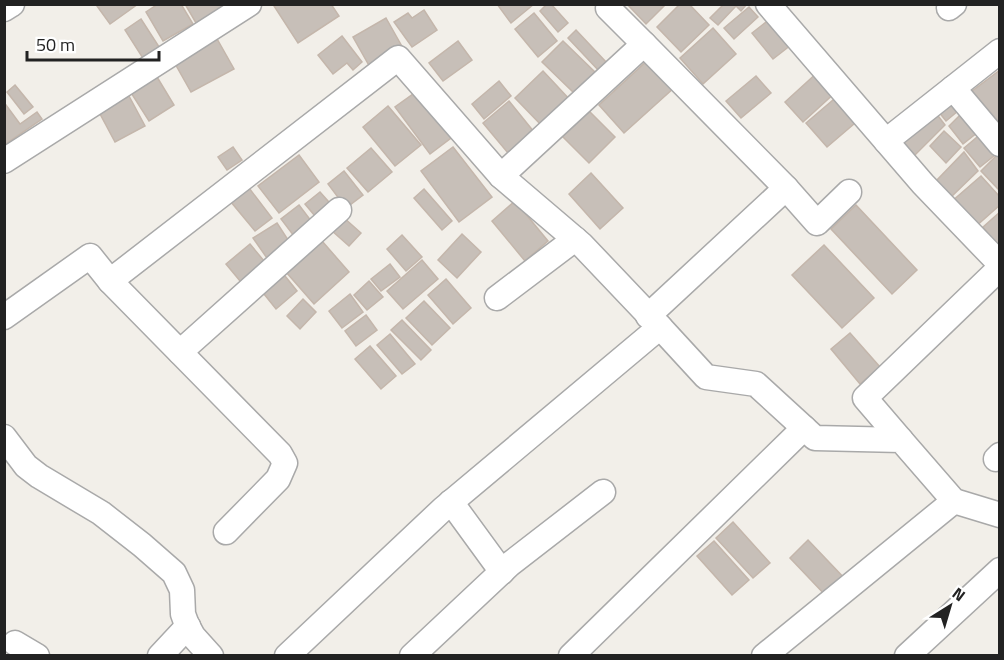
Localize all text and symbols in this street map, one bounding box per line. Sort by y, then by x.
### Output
scale bar [27,24,159,62]
text: 50 m [36,31,75,58]
north arrow [920,576,980,636]
text: N [947,581,971,607]

